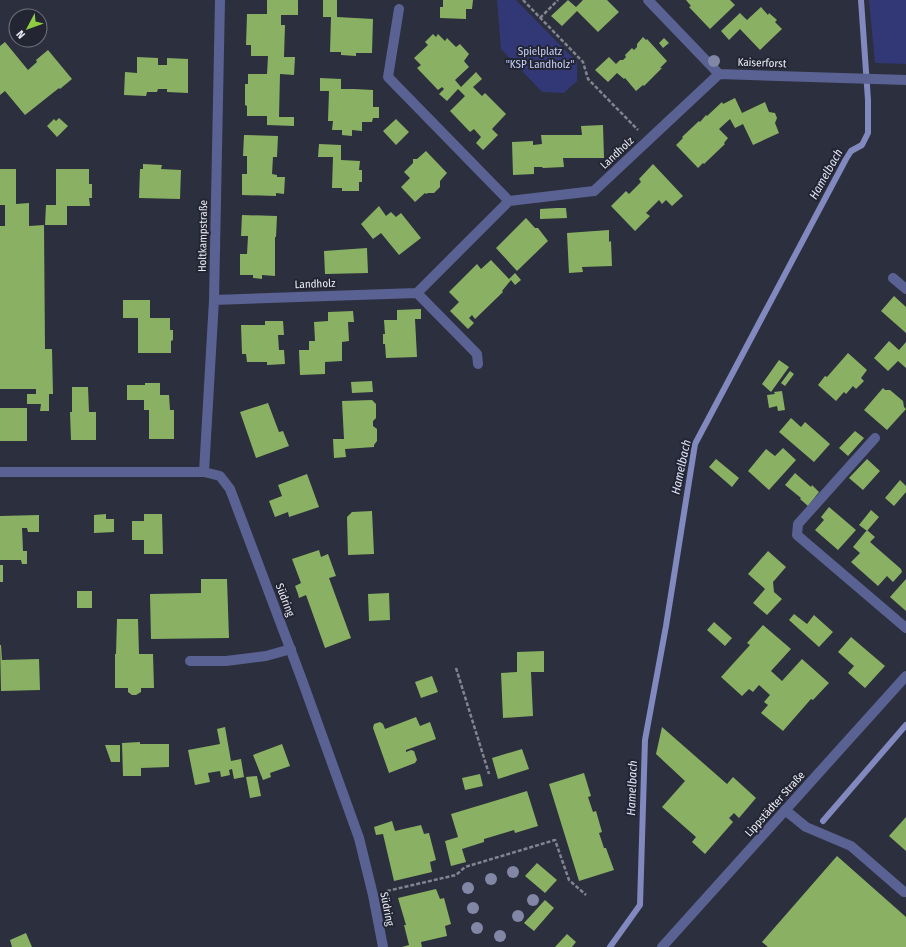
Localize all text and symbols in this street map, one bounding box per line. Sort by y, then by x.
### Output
north arrow [8,8,48,48]
text: N [14,27,28,41]
park label: Spielplatz "KSP Landholz" [506,45,574,71]
street label: Kaiserforst [737,56,787,70]
street label: Landholz [598,134,637,172]
water label: Hamelbach [806,146,846,202]
street label: Holtkampstraße [196,200,210,272]
street label: Landholz [294,277,336,291]
water label: Hamelbach [668,438,694,496]
street label: Südring [273,581,298,619]
water label: Hamelbach [624,760,640,816]
street label: Lippstädter Straße [742,769,808,839]
street label: Südring [377,891,397,928]

